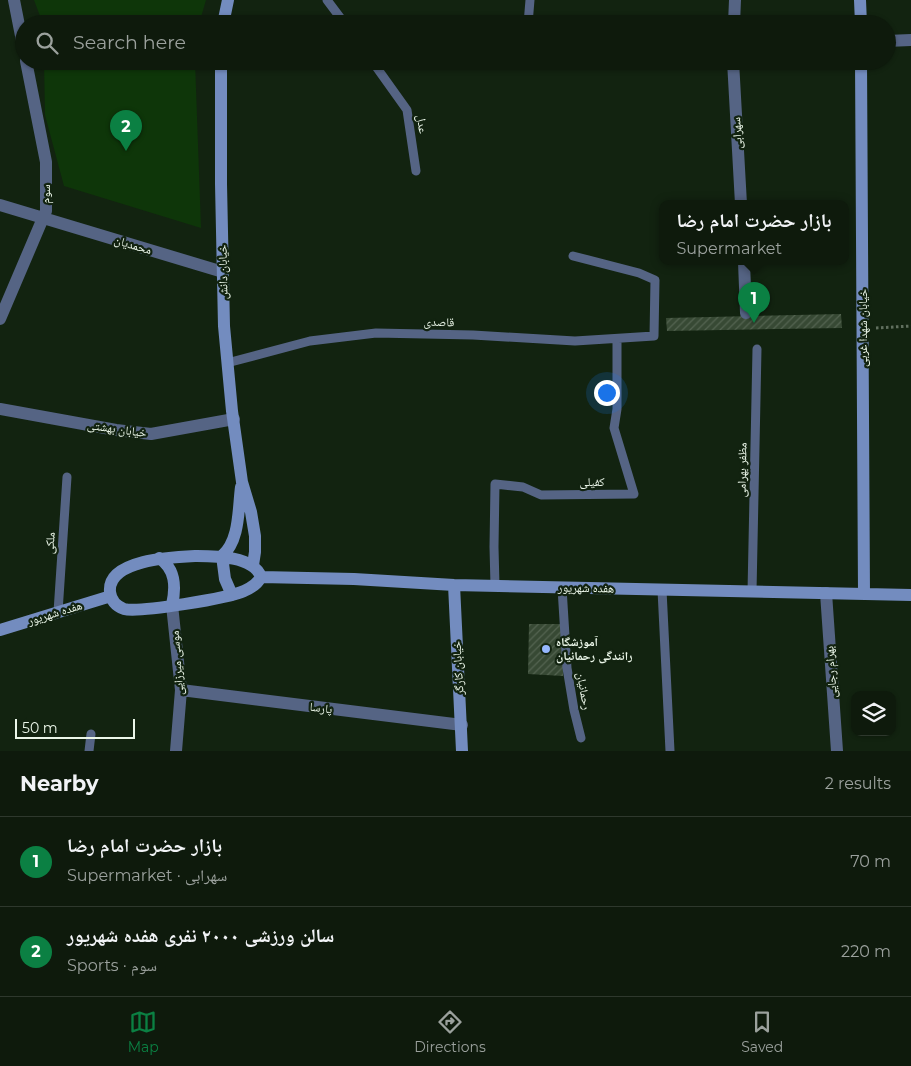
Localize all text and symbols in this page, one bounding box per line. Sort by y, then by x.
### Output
search box [15,15,896,70]
icon: search [33,29,61,57]
text: Search here [73,31,186,54]
pin: 2 [110,110,142,151]
street label: عدل [414,114,431,134]
street label: سهرابی [728,117,745,149]
street label: سوم [38,184,54,204]
popup [659,200,849,265]
text: بازار حضرت امام رضا [677,209,831,232]
street label: محمدیان [113,232,154,257]
text: Supermarket [677,239,782,258]
street label: خیابان دانش [215,244,231,300]
pin: 1 [738,282,770,323]
street label: خیابان شهدا غربی [855,289,870,367]
street label: قاصدی [424,314,454,329]
your location [594,380,620,406]
street label: خیابان بهشتی [86,417,148,441]
street label: مظفر بهرامی [734,442,750,498]
street label: کفیلی [579,474,605,489]
street label: ملکی [41,531,58,555]
street label: هفده شهریور [557,579,614,596]
street label: هفده شهریور [25,597,84,628]
street label: موسی میرزایی [167,630,186,696]
place label: آموزشگاه رانندگی رحمانیان [556,634,633,664]
street label: خیابان کارگر [449,640,467,696]
marker: آموزشگاه رانندگی رحمانیان [540,643,552,655]
street label: بهرام رجایی [821,645,841,699]
street label: رحمانیان [574,671,595,711]
map controls [851,691,896,736]
button: layers [851,691,896,736]
street label: پارسا [309,699,334,716]
scale bar [15,716,135,739]
text: 50 m [22,719,58,737]
text: Nearby [20,771,99,796]
text: 2 results [825,774,891,793]
text: بازار حضرت امام رضا [67,834,222,857]
text: 1 [33,852,39,871]
text: 70 m [850,852,891,871]
text: Supermarket · سهرابی [67,866,227,885]
text: سالن ورزشی ۲۰۰۰ نفری هفده شهریور [67,924,334,947]
text: 2 [31,942,41,961]
text: 220 m [841,942,891,961]
text: Sports · سوم [67,956,157,975]
tab: Map [128,1008,159,1056]
tab: Directions [414,1008,486,1056]
tab: Saved [741,1008,783,1056]

